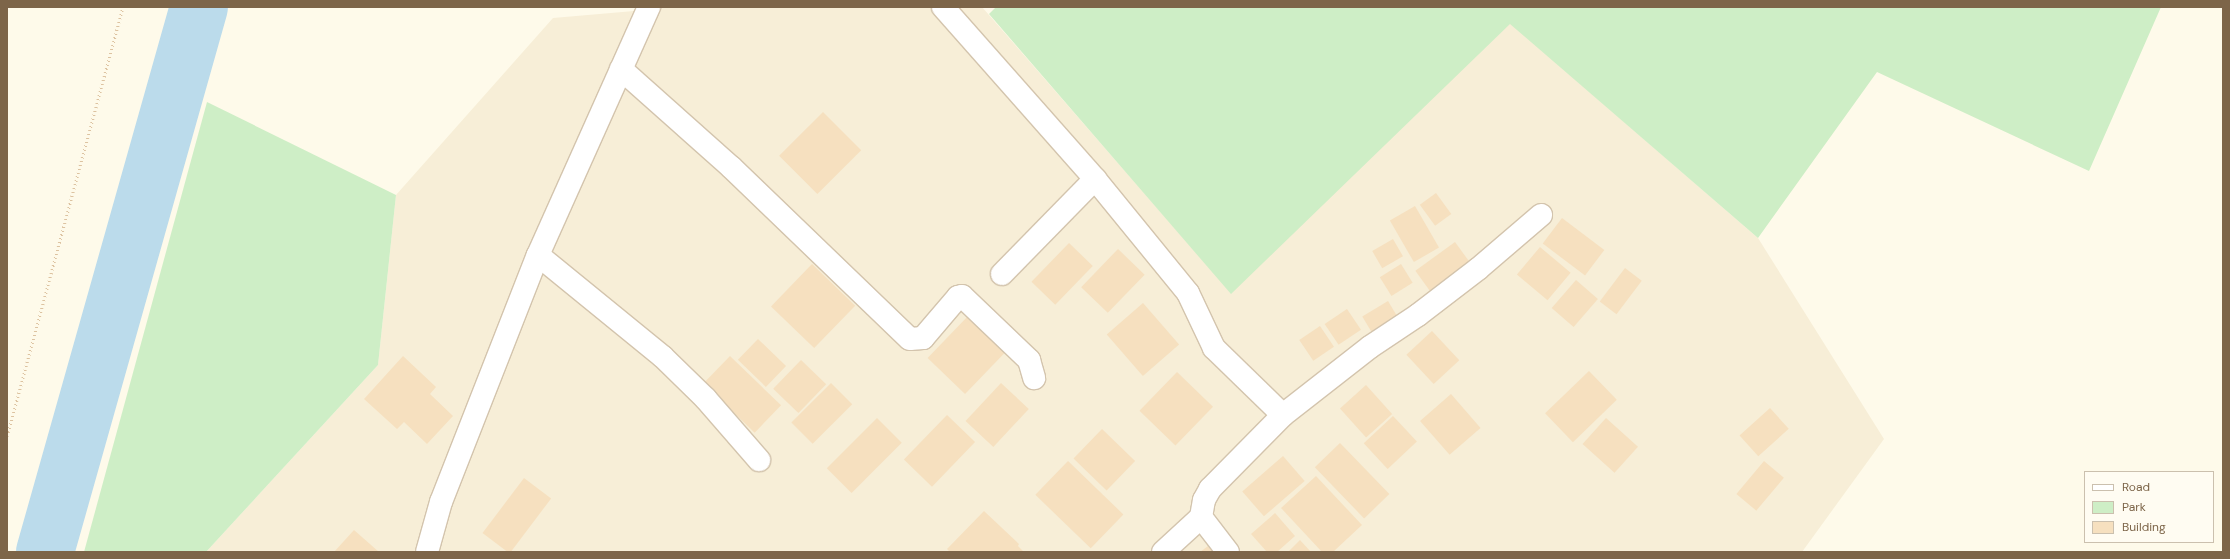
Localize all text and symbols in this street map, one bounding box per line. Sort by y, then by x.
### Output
legend [2084,471,2214,543]
text: Road [2122,479,2150,495]
text: Park [2122,499,2146,515]
text: Building [2122,519,2166,535]

